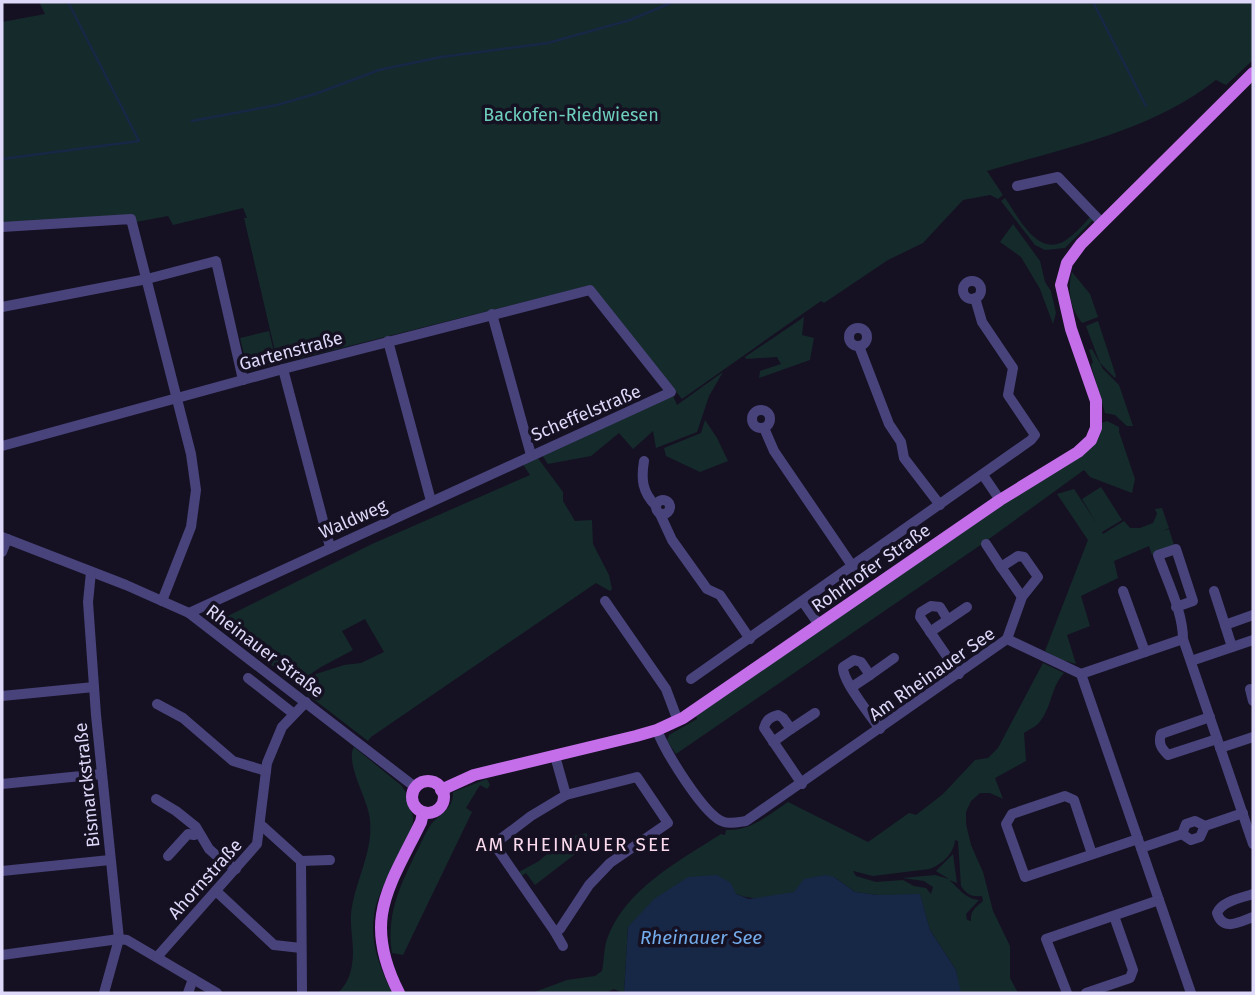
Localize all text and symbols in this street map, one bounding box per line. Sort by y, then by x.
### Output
park label: Backofen-Riedwiesen [483,104,659,126]
street label: Gartenstraße [237,327,345,375]
street label: Scheffelstraße [528,380,644,446]
street label: Waldweg [316,494,391,544]
street label: Rohrhofer Straße [807,519,935,617]
street label: Rheinauer Straße [202,600,328,702]
street label: Am Rheinauer See [865,622,999,726]
street label: Bismarckstraße [70,722,104,848]
district label: AM RHEINAUER SEE [476,833,672,856]
street label: Ahornstraße [163,834,247,924]
water label: Rheinauer See [640,926,762,949]

